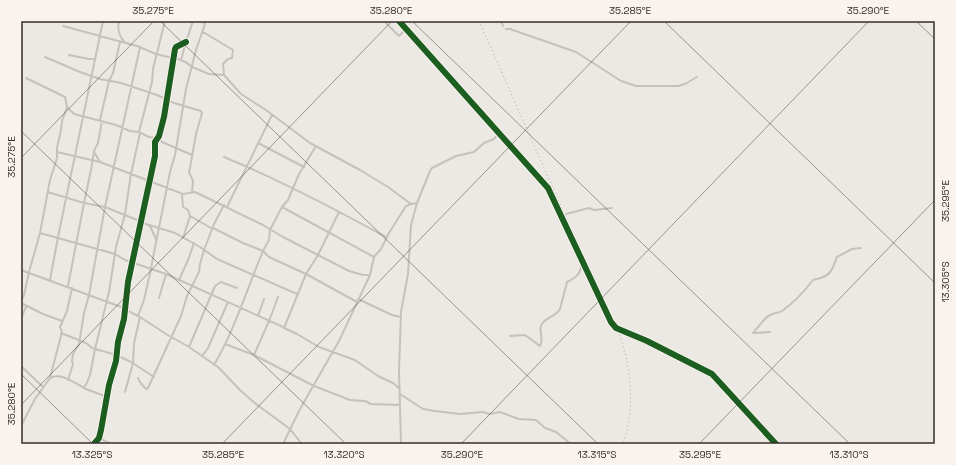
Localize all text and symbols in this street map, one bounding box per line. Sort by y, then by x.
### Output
text: 35.275°E [132,4,174,17]
text: 35.280°E [370,4,413,17]
text: 35.285°E [609,4,651,17]
text: 35.290°E [847,4,890,17]
text: 35.275°E [5,136,18,178]
text: 35.295°E [939,180,952,222]
text: 13.305°S [939,261,952,303]
text: 35.280°E [5,382,18,425]
text: 13.325°S [72,448,112,461]
text: 35.285°E [202,448,244,461]
text: 13.320°S [323,448,365,461]
text: 35.290°E [441,448,484,461]
text: 13.315°S [578,448,616,461]
text: 35.295°E [679,448,721,461]
text: 13.310°S [829,448,869,461]

